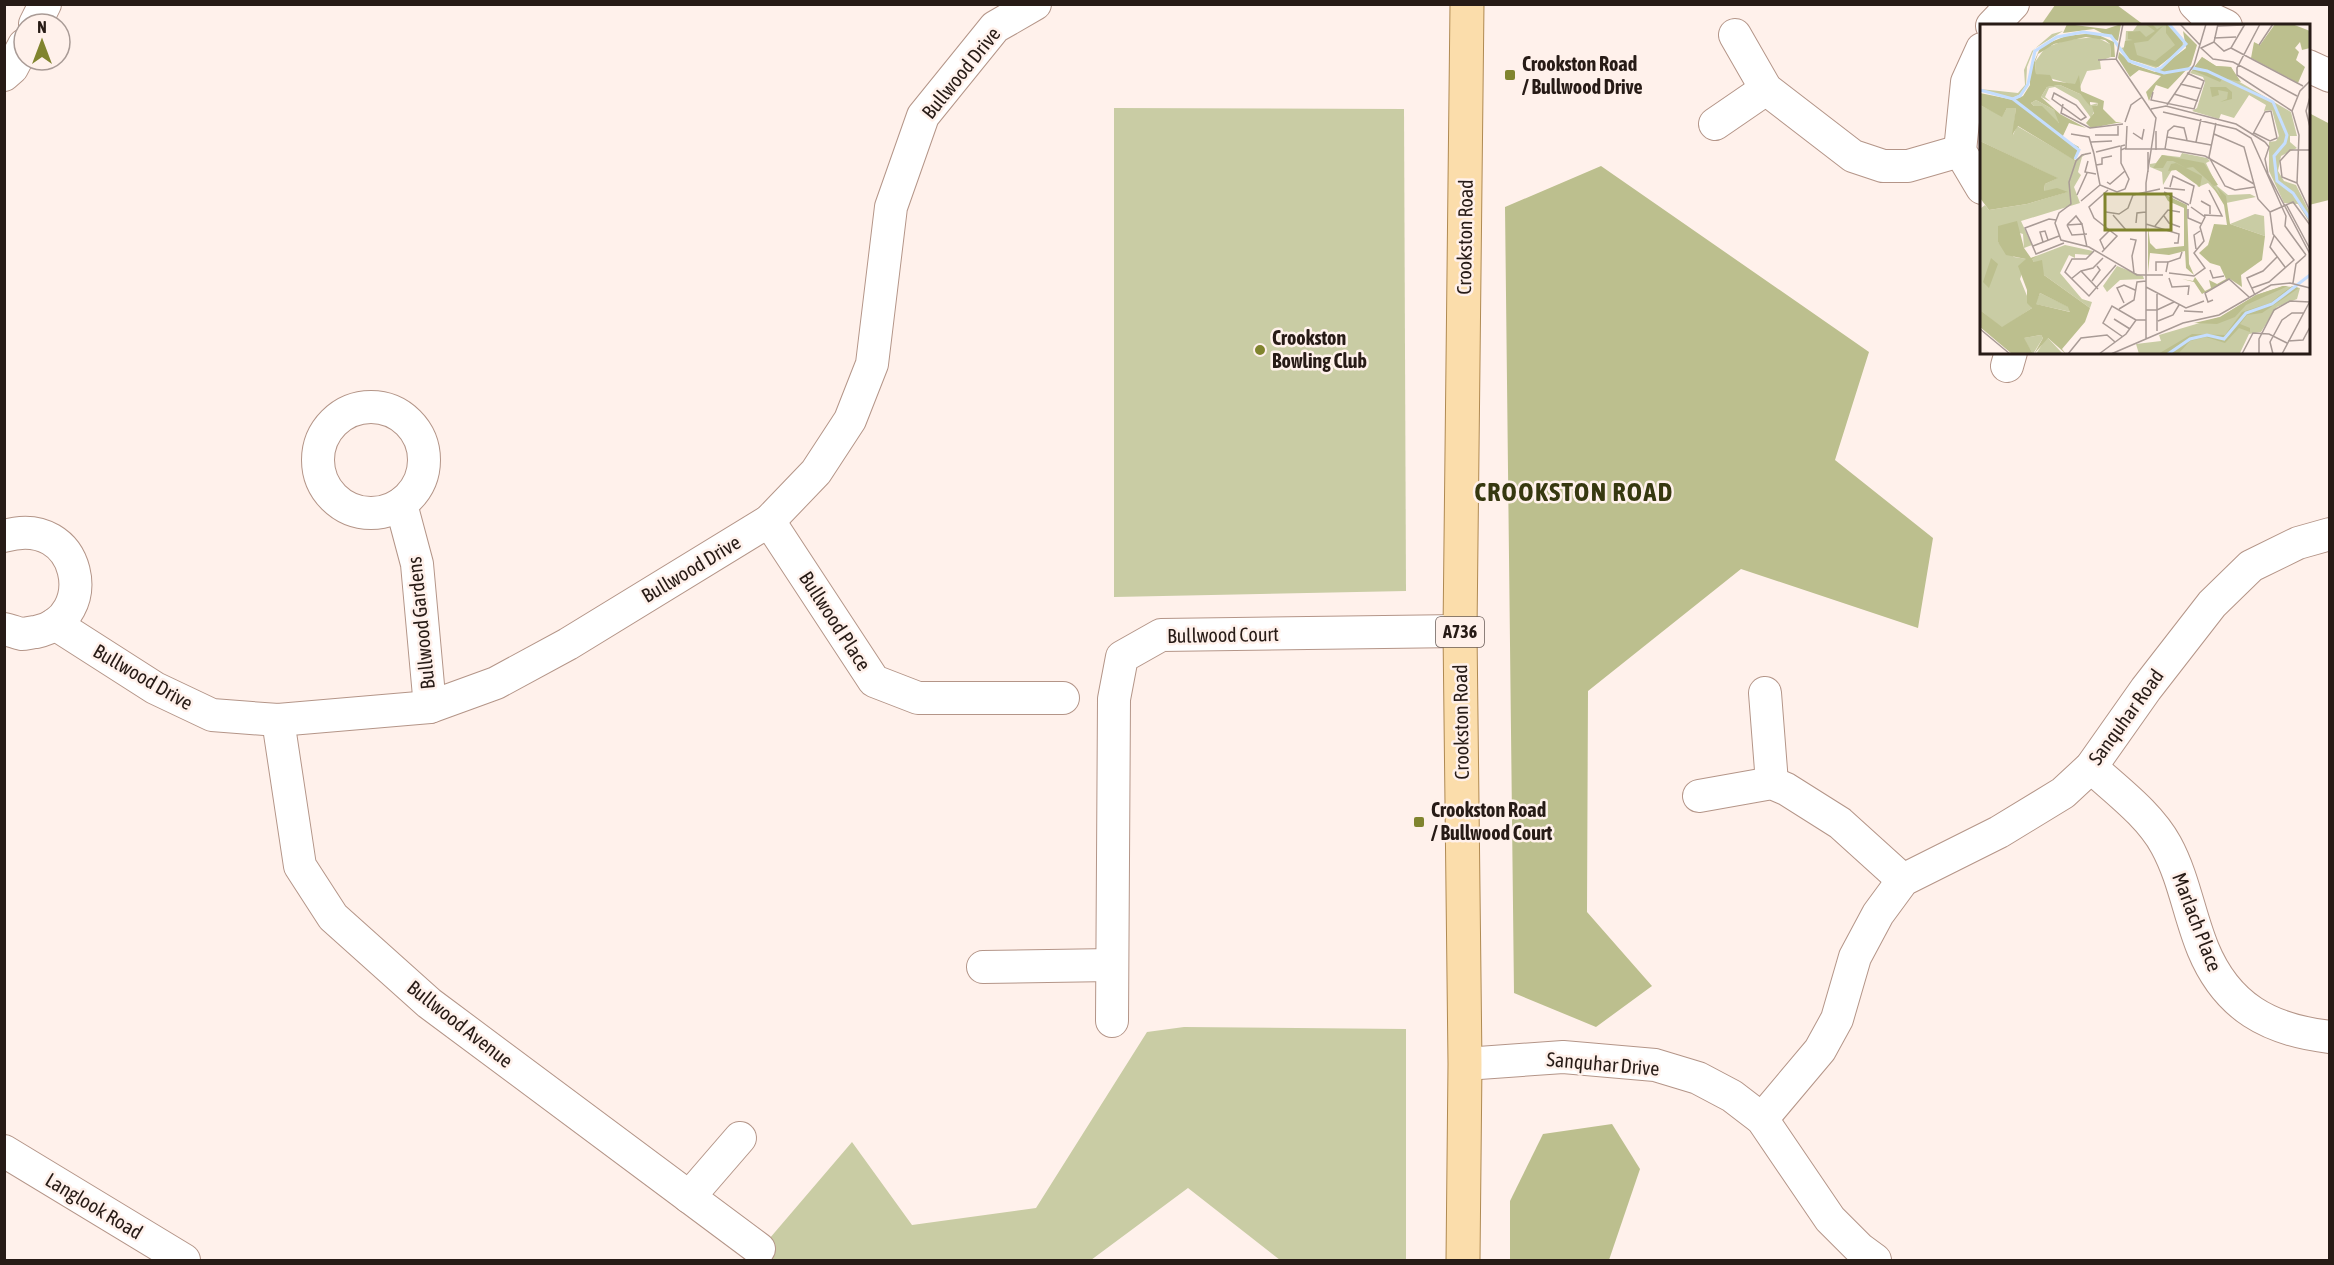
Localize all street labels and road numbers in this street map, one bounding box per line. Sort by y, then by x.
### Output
street label: Bullwood Drive [917,22,1005,123]
street label: Crookston Road [1452,179,1477,295]
street label: Bullwood Drive [637,530,744,607]
street label: Bullwood Gardens [402,556,439,691]
street label: Bullwood Place [795,567,876,674]
road number: A736 [1436,617,1484,647]
street label: Bullwood Court [1167,622,1279,647]
street label: Bullwood Drive [89,639,197,714]
street label: Crookston Road [1448,664,1473,780]
street label: Sanquhar Road [2083,664,2168,769]
street label: Marlach Place [2168,869,2227,974]
street label: Bullwood Avenue [403,975,518,1072]
street label: Sanquhar Drive [1546,1047,1660,1080]
street label: Langlook Road [42,1168,147,1243]

